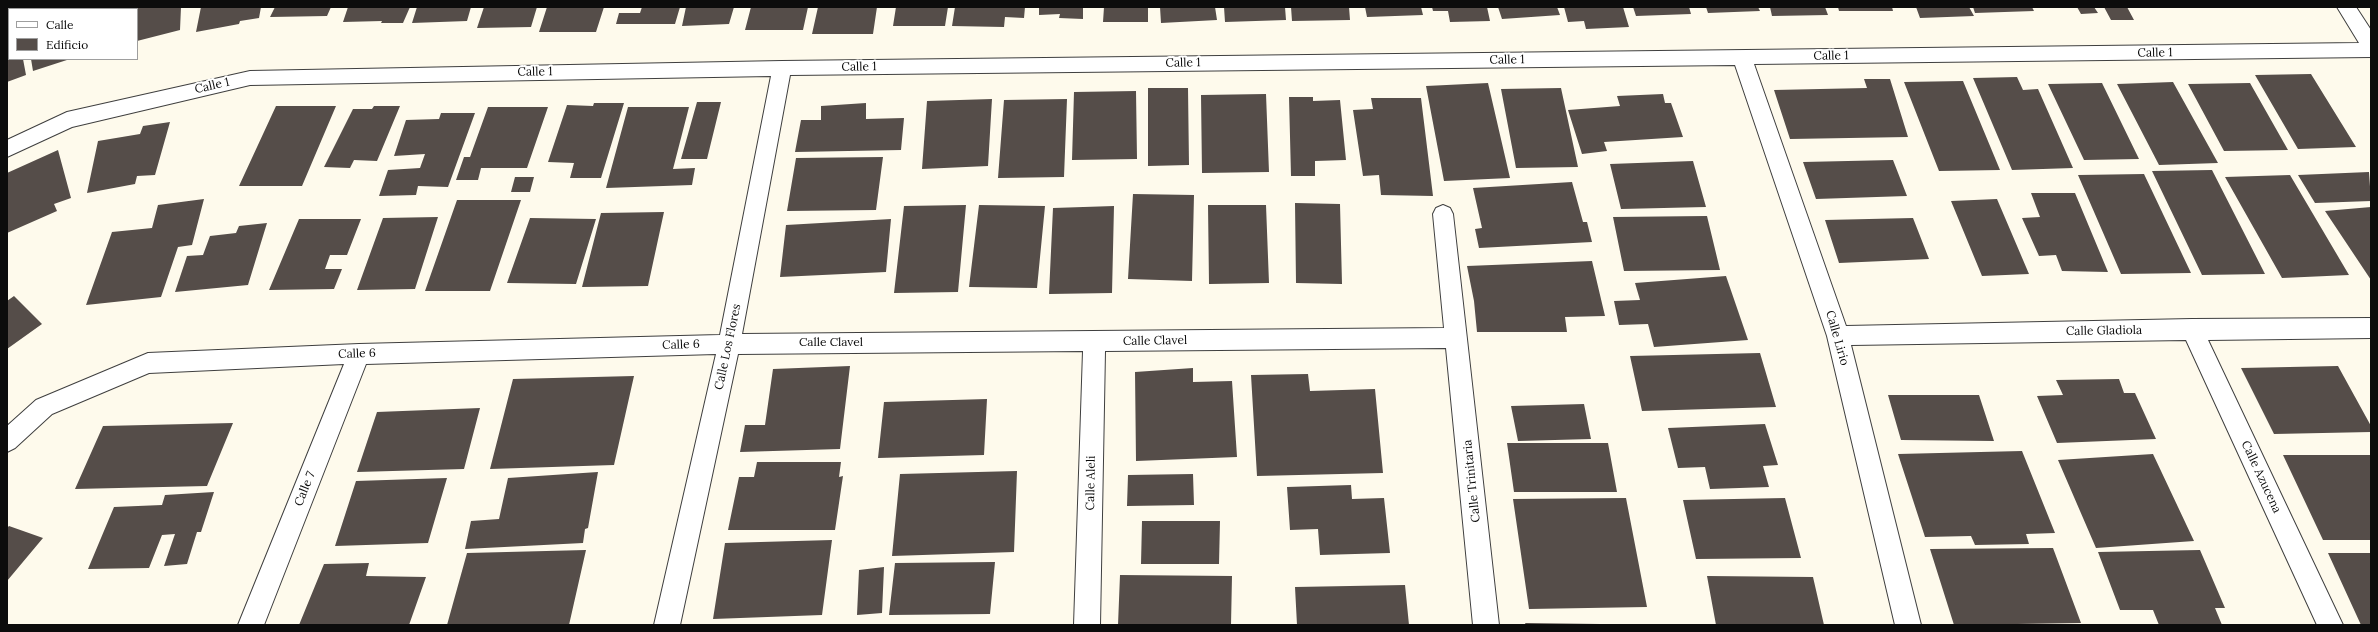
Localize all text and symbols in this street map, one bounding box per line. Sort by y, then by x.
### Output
legend [8,8,138,60]
text: Calle [46,17,74,32]
text: Edificio [46,37,88,52]
street label: Calle 1 [2137,45,2173,61]
street label: Calle 1 [1813,48,1849,64]
street label: Calle 1 [1489,52,1525,68]
street label: Calle 1 [1165,55,1201,71]
street label: Calle 1 [841,59,877,75]
street label: Calle 1 [517,64,553,80]
street label: Calle 1 [193,75,231,97]
street label: Calle Los Flores [712,303,744,391]
street label: Calle Lirio [1822,309,1852,367]
street label: Calle Gladiola [2066,323,2142,339]
street label: Calle Clavel [1123,333,1187,349]
street label: Calle Clavel [799,336,863,350]
street label: Calle 6 [662,337,700,353]
street label: Calle 6 [338,346,376,362]
street label: Calle Trinitaria [1460,439,1484,523]
street label: Calle Azucena [2238,439,2284,515]
street label: Calle Aleli [1083,456,1099,510]
street label: Calle 7 [292,469,318,509]

